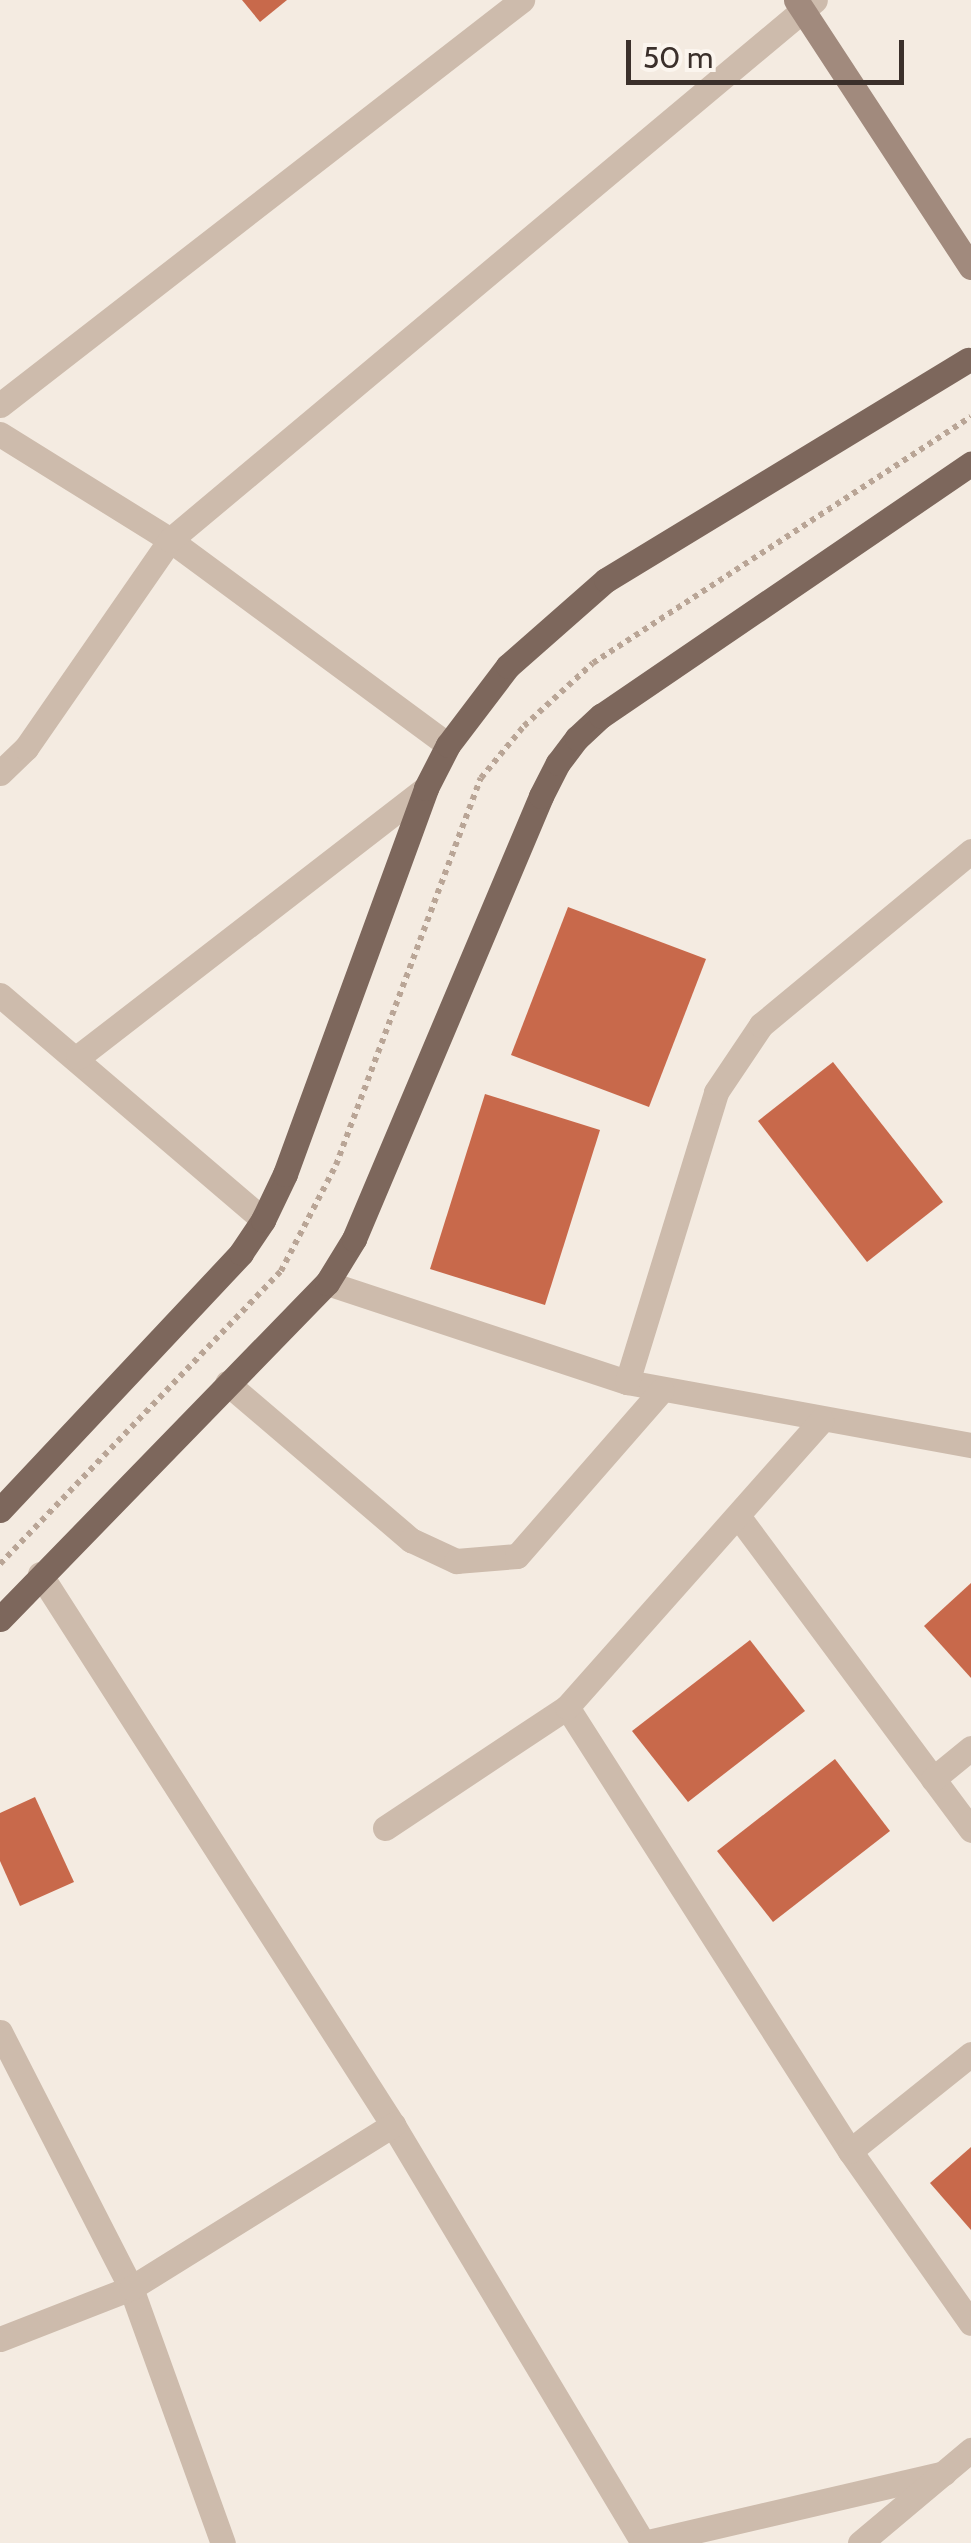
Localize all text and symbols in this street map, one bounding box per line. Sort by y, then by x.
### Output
scale bar [631,20,908,82]
text: 50 m [643,39,713,76]

